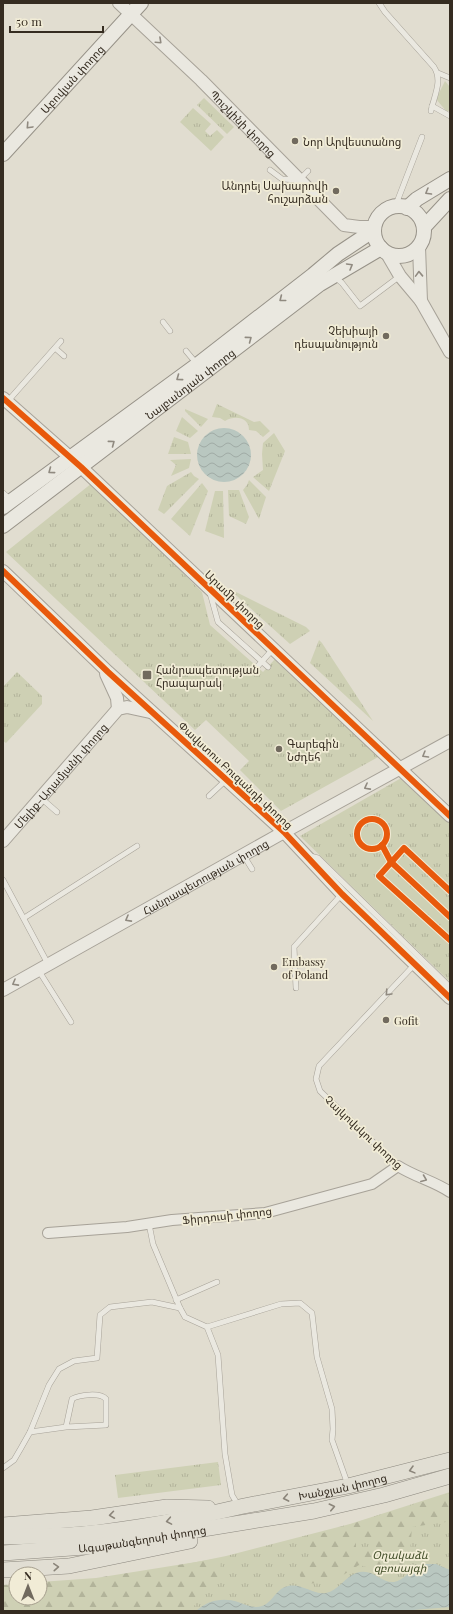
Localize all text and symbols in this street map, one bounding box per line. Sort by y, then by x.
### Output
scale bar [10,8,103,34]
text: 50 m [16,13,42,29]
one-way arrow [154,36,162,44]
street label: Աբովյան փողոց [37,41,107,116]
street label: Պուշկինի փողոց [207,86,280,160]
one-way arrow [26,121,34,129]
place label: Նոր Արվեստանոց [303,134,401,149]
marker: Նոր Արվեստանոց [290,136,300,146]
place label: Անդրեյ Սախարովի հուշարձան [222,178,328,206]
marker: Անդրեյ Սախարովի հուշարձան [331,186,341,196]
one-way arrow [425,188,432,195]
one-way arrow [346,263,353,271]
one-way arrow [415,271,423,277]
one-way arrow [279,294,286,301]
place label: Չեխիայի դեսպանություն [294,323,378,351]
marker: Չեխիայի դեսպանություն [381,331,391,341]
one-way arrow [244,336,251,343]
street label: Նալբանդյան փողոց [142,344,238,422]
one-way arrow [176,373,183,380]
one-way arrow [108,441,115,448]
one-way arrow [49,467,56,474]
street label: Արամի փողոց [202,566,268,632]
place label: Հանրապետության Հրապարակ [156,662,259,690]
marker: Հանրապետության Հրապարակ [141,669,153,681]
street label: Փավստոս Բուզանդի փողոց [175,718,297,832]
street label: Մելիք-Ադամյանի փողոց [10,719,110,831]
place label: Գարեգին Նժդեհ [287,736,339,764]
marker: Գարեգին Նժդեհ [274,744,284,754]
one-way arrow [422,750,430,757]
one-way arrow [363,783,371,790]
street label: Հանրապետության փողոց [140,835,271,918]
one-way arrow [125,915,132,922]
place label: Embassy of Poland [282,954,329,982]
marker: Embassy of Poland [269,962,279,972]
one-way arrow [12,979,19,986]
one-way arrow [386,988,393,995]
place label: Gofit [394,1013,419,1028]
marker: Gofit [381,1015,391,1025]
street label: Չայկովսկու փողոց [322,1092,406,1172]
one-way arrow [421,1175,428,1183]
street label: Ֆիրդուսի փողոց [181,1203,273,1227]
one-way arrow [409,1465,416,1474]
street label: Խանջյան փողոց [297,1469,388,1503]
one-way arrow [282,1494,289,1502]
one-way arrow [328,1503,335,1511]
one-way arrow [109,1510,115,1519]
one-way arrow [166,1516,172,1525]
street label: Ագաթանգեղոսի փողոց [78,1521,207,1555]
park label: Օղակաձև զբոսայգի [372,1547,429,1575]
one-way arrow [53,1562,59,1571]
north arrow [8,1566,48,1606]
text: N [24,1568,32,1583]

